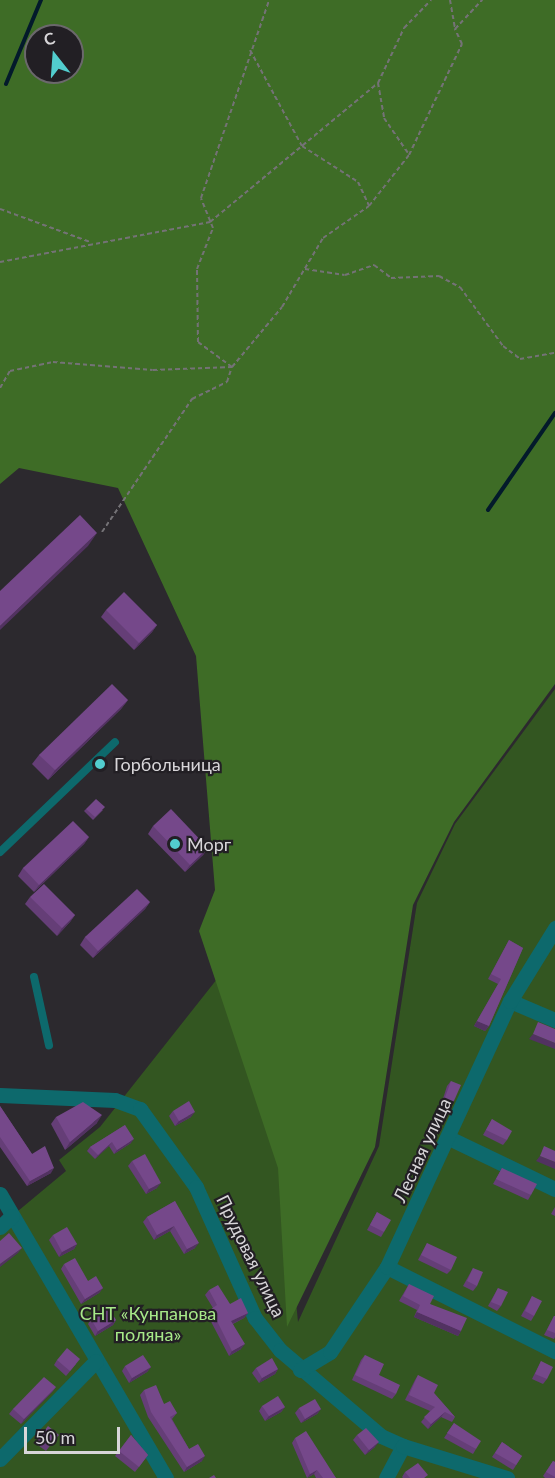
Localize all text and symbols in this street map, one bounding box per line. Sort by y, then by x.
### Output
north arrow [24,24,84,84]
text: С [41,28,57,49]
place label: Горбольница [114,753,221,775]
marker: Горбольница [91,755,109,773]
place label: Морг [187,833,231,855]
marker: Морг [168,837,182,851]
street label: Лесная улица [388,1094,456,1206]
street label: Прудовая улица [212,1191,290,1321]
park label: СНТ «Кунпанова поляна» [80,1303,216,1346]
scale bar [27,1415,123,1453]
text: 50 m [35,1426,75,1448]

